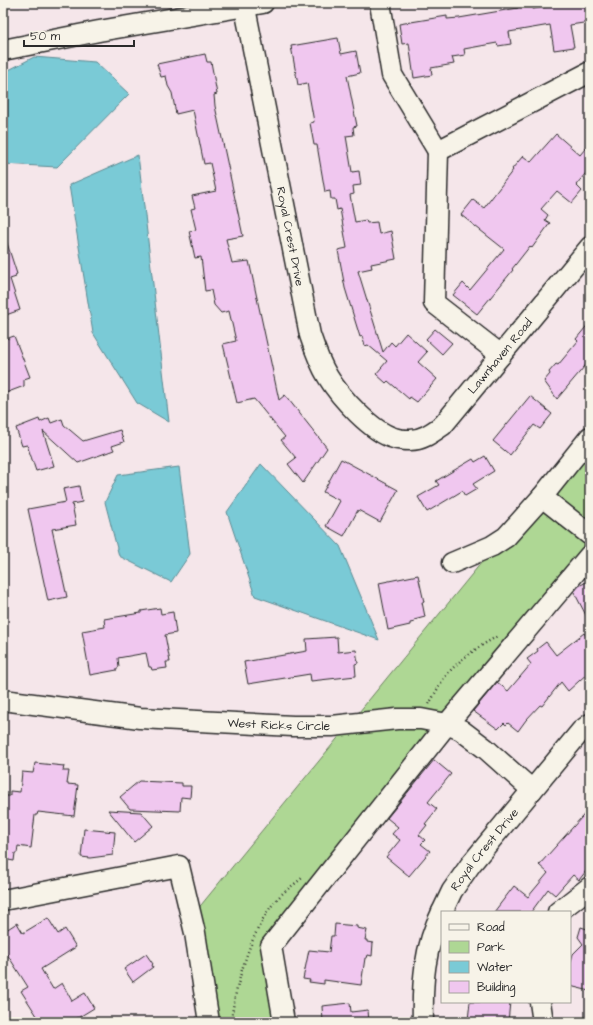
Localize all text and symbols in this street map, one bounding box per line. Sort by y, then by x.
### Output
scale bar [24,22,134,48]
text: 50 m [30,28,61,45]
street label: Royal Crest Drive [272,185,309,288]
street label: Lawnhaven Road [464,315,536,397]
street label: West Ricks Circle [227,714,330,735]
street label: Royal Crest Drive [446,804,523,894]
legend [441,911,571,1003]
text: Road [477,919,505,936]
text: Park [477,939,505,956]
text: Water [477,959,513,976]
text: Building [477,979,515,997]

